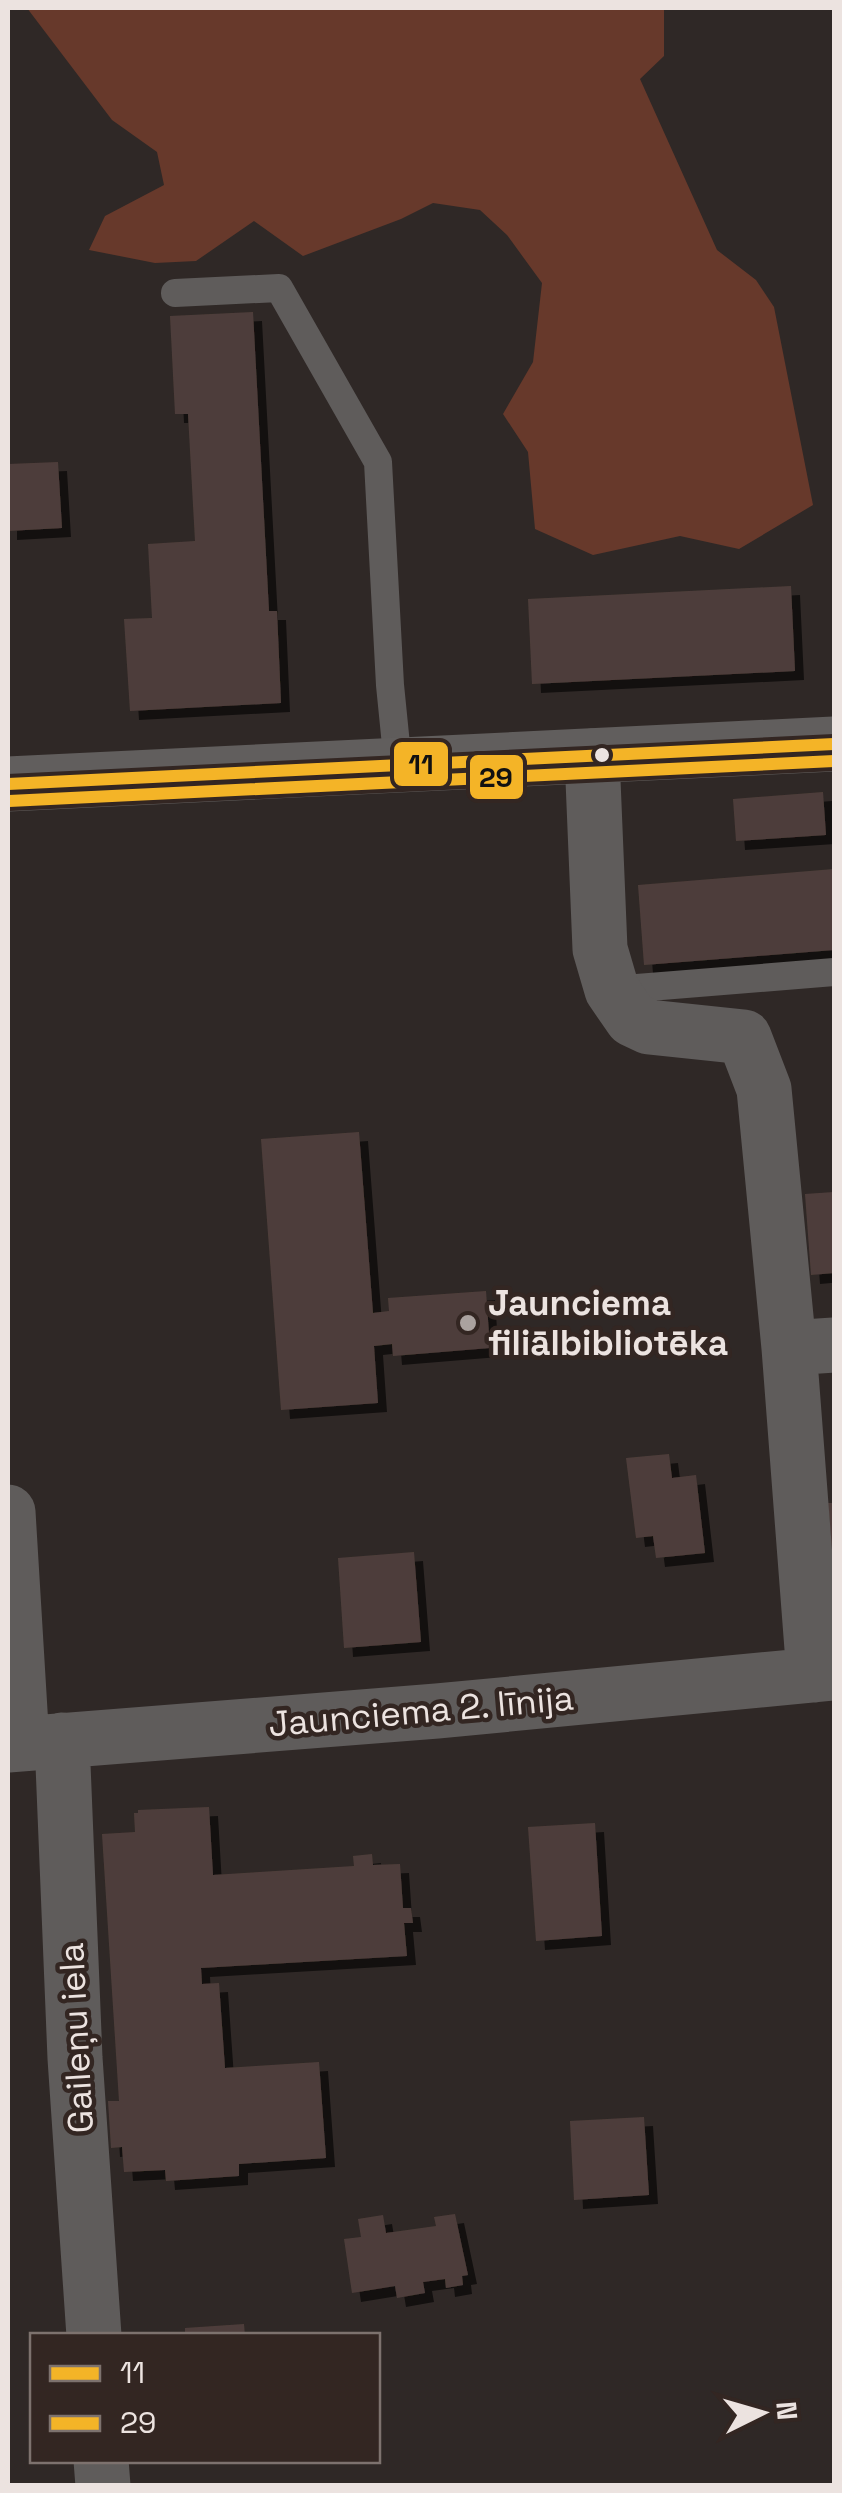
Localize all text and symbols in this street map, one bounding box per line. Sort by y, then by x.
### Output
line badge: 11 [392,740,450,788]
unlabelled marker [592,745,612,765]
text: 11 [408,746,434,782]
line badge: 29 [468,753,525,801]
text: 29 [479,759,513,795]
place label: Jaunciema filiālbibliotēka [488,1281,728,1365]
marker: Jaunciema filiālbibliotēka [457,1312,479,1334]
street label: Jaunciema 2. līnija [266,1676,576,1746]
street label: Gaileņu iela [49,1942,103,2134]
legend [30,2333,380,2463]
text: 11 [120,2353,145,2392]
north arrow [712,2363,812,2463]
text: N [768,2400,806,2422]
text: 29 [120,2403,156,2442]

